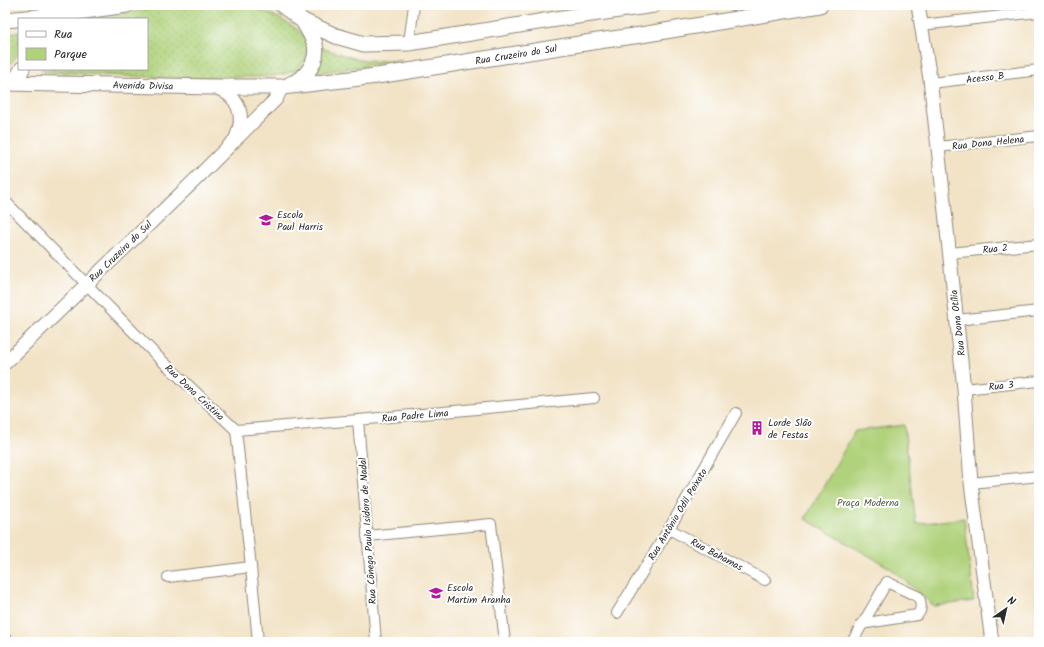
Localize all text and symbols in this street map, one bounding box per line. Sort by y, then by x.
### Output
legend [18,18,148,70]
text: Rua [54,25,73,44]
street label: Rua Cruzeiro do Sul [474,41,559,69]
text: Parque [54,45,88,64]
street label: Acesso B [965,68,1005,88]
street label: Avenida Divisa [113,77,174,95]
street label: Rua Dona Helena [951,131,1025,155]
place label: Escola Paul Harris [277,207,324,235]
school or university icon: Escola Paul Harris [258,212,274,228]
street label: Rua Cruzeiro do Sul [85,217,156,286]
street label: Rua 2 [982,240,1009,258]
street label: Rua Dona Otília [946,289,970,357]
street label: Rua Dona Cristina [161,361,228,425]
street label: Rua 3 [988,377,1015,395]
street label: Rua Padre Lima [381,405,449,427]
place label: Lorde Slão de Festas [768,415,812,443]
building icon: Lorde Slão de Festas [749,420,765,436]
street label: Rua Cônego Paulo Isidoro de Nadal [355,456,381,605]
street label: Rua Antônio Odil Peixoto [644,465,712,564]
park label: Praça Moderna [837,495,899,511]
street label: Rua Bahamas [687,534,746,576]
place label: Escola Martim Aranha [447,580,511,608]
school or university icon: Escola Martim Aranha [428,585,444,601]
north arrow [986,589,1026,629]
text: N [1003,592,1019,611]

